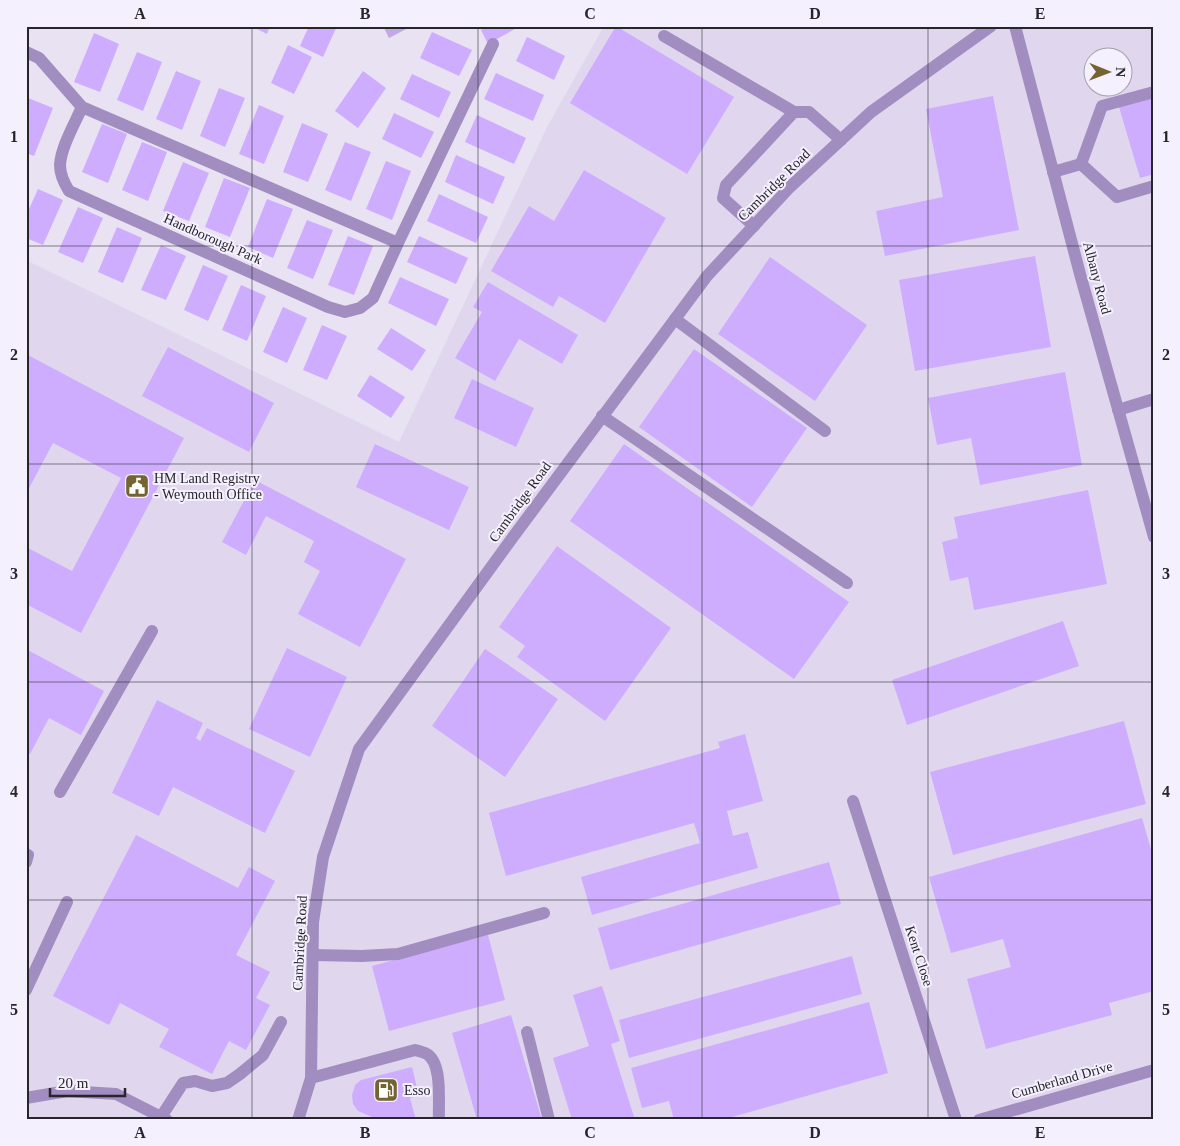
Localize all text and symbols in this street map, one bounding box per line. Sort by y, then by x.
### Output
text: A [134,5,146,22]
text: B [360,5,371,22]
text: C [584,5,596,22]
text: D [809,5,821,22]
text: E [1035,5,1045,22]
north arrow [1082,48,1132,98]
text: N [1113,67,1128,77]
text: 1 [10,128,18,145]
text: 1 [1162,128,1170,145]
street label: Cambridge Road [735,146,813,224]
street label: Handborough Park [161,211,265,267]
street label: Albany Road [1080,240,1114,316]
text: 2 [10,346,18,363]
text: 2 [1162,346,1170,363]
street label: Cambridge Road [486,459,554,545]
place label: HM Land Registry - Weymouth Office [154,471,262,502]
public building icon: HM Land Registry - Weymouth Office [124,473,150,499]
text: 3 [10,565,18,582]
text: 3 [1162,565,1170,582]
text: 4 [10,783,18,800]
text: 4 [1162,783,1170,800]
street label: Cambridge Road [290,895,310,991]
street label: Kent Close [902,924,936,988]
text: 5 [10,1001,18,1018]
text: 5 [1162,1001,1170,1018]
street label: Cumberland Drive [1010,1058,1114,1102]
scale bar [50,1066,125,1098]
text: 20 m [58,1075,89,1091]
fuel station icon: Esso [373,1077,399,1103]
place label: Esso [404,1083,430,1098]
text: A [134,1124,146,1141]
text: B [360,1124,371,1141]
text: C [584,1124,596,1141]
text: D [809,1124,821,1141]
text: E [1035,1124,1045,1141]

